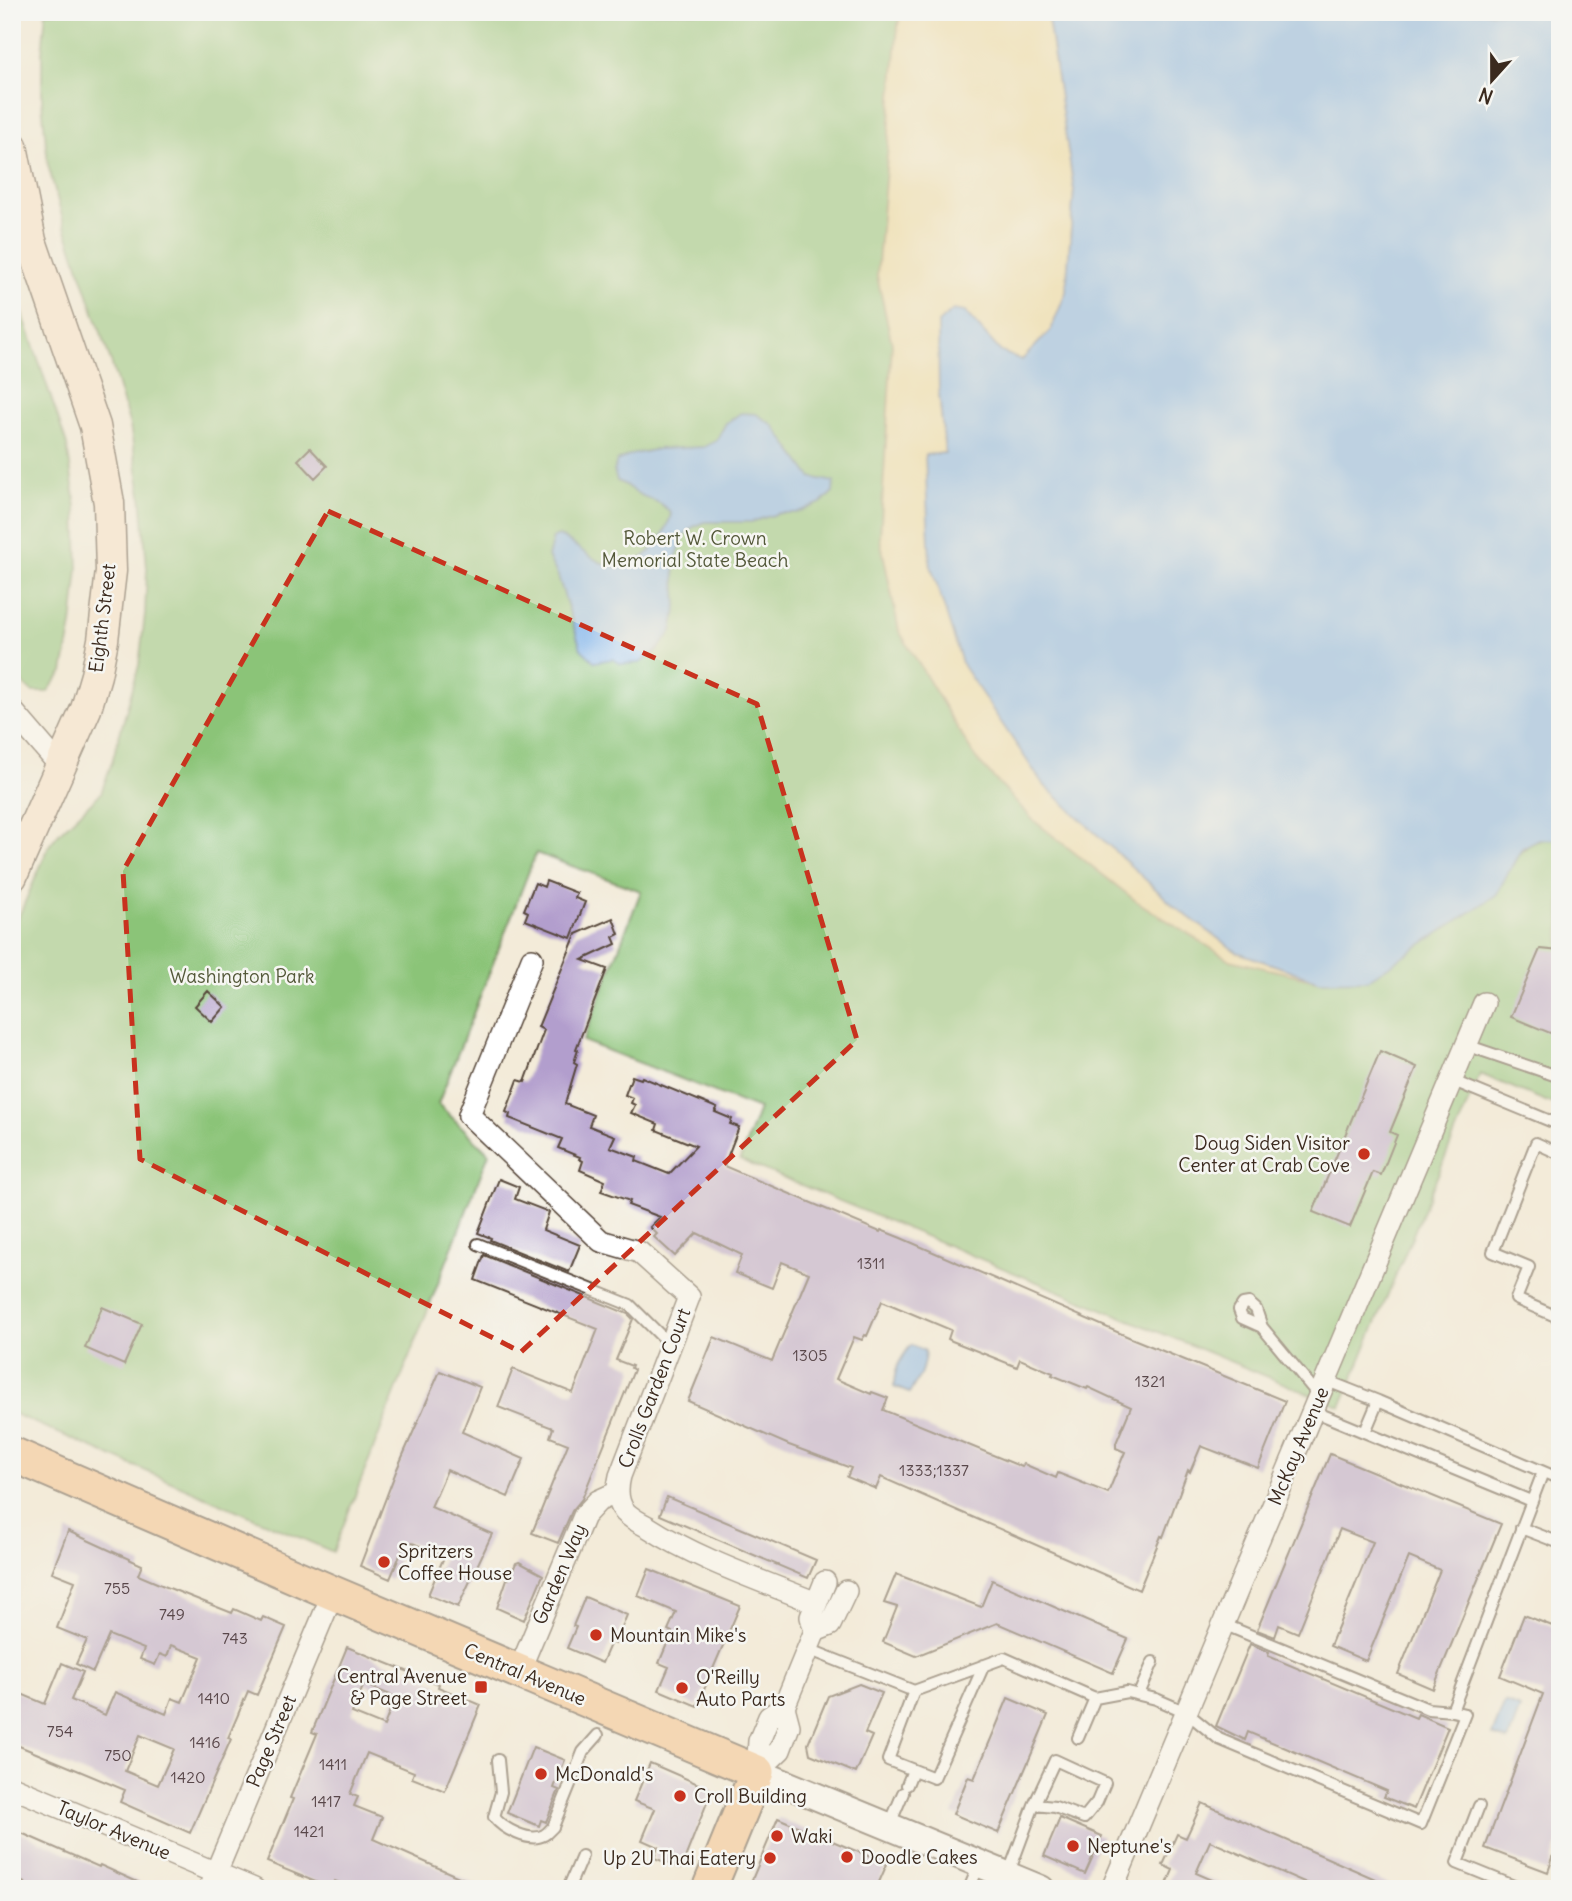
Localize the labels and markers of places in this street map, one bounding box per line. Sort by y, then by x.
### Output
place label: Doug Siden Visitor Center at Crab Cove [1178,1131,1350,1177]
marker: Doug Siden Visitor Center at Crab Cove [1356,1146,1372,1162]
place label: Spritzers Coffee House [398,1539,512,1585]
marker: Spritzers Coffee House [376,1554,392,1570]
place label: Mountain Mike's [610,1623,747,1647]
marker: Mountain Mike's [588,1627,604,1643]
place label: Central Avenue & Page Street [337,1664,467,1710]
place label: O'Reilly Auto Parts [696,1665,786,1711]
marker: Central Avenue & Page Street [473,1679,489,1695]
marker: O'Reilly Auto Parts [674,1680,690,1696]
place label: McDonald's [555,1762,653,1786]
marker: McDonald's [533,1766,549,1782]
place label: Croll Building [694,1784,807,1808]
marker: Croll Building [672,1788,688,1804]
place label: Waki [791,1824,832,1848]
marker: Waki [769,1828,785,1844]
place label: Neptune's [1087,1834,1172,1858]
marker: Neptune's [1065,1838,1081,1854]
place label: Doodle Cakes [861,1845,978,1869]
place label: Up 2U Thai Eatery [603,1846,756,1870]
marker: Doodle Cakes [839,1849,855,1865]
marker: Up 2U Thai Eatery [762,1850,778,1866]

